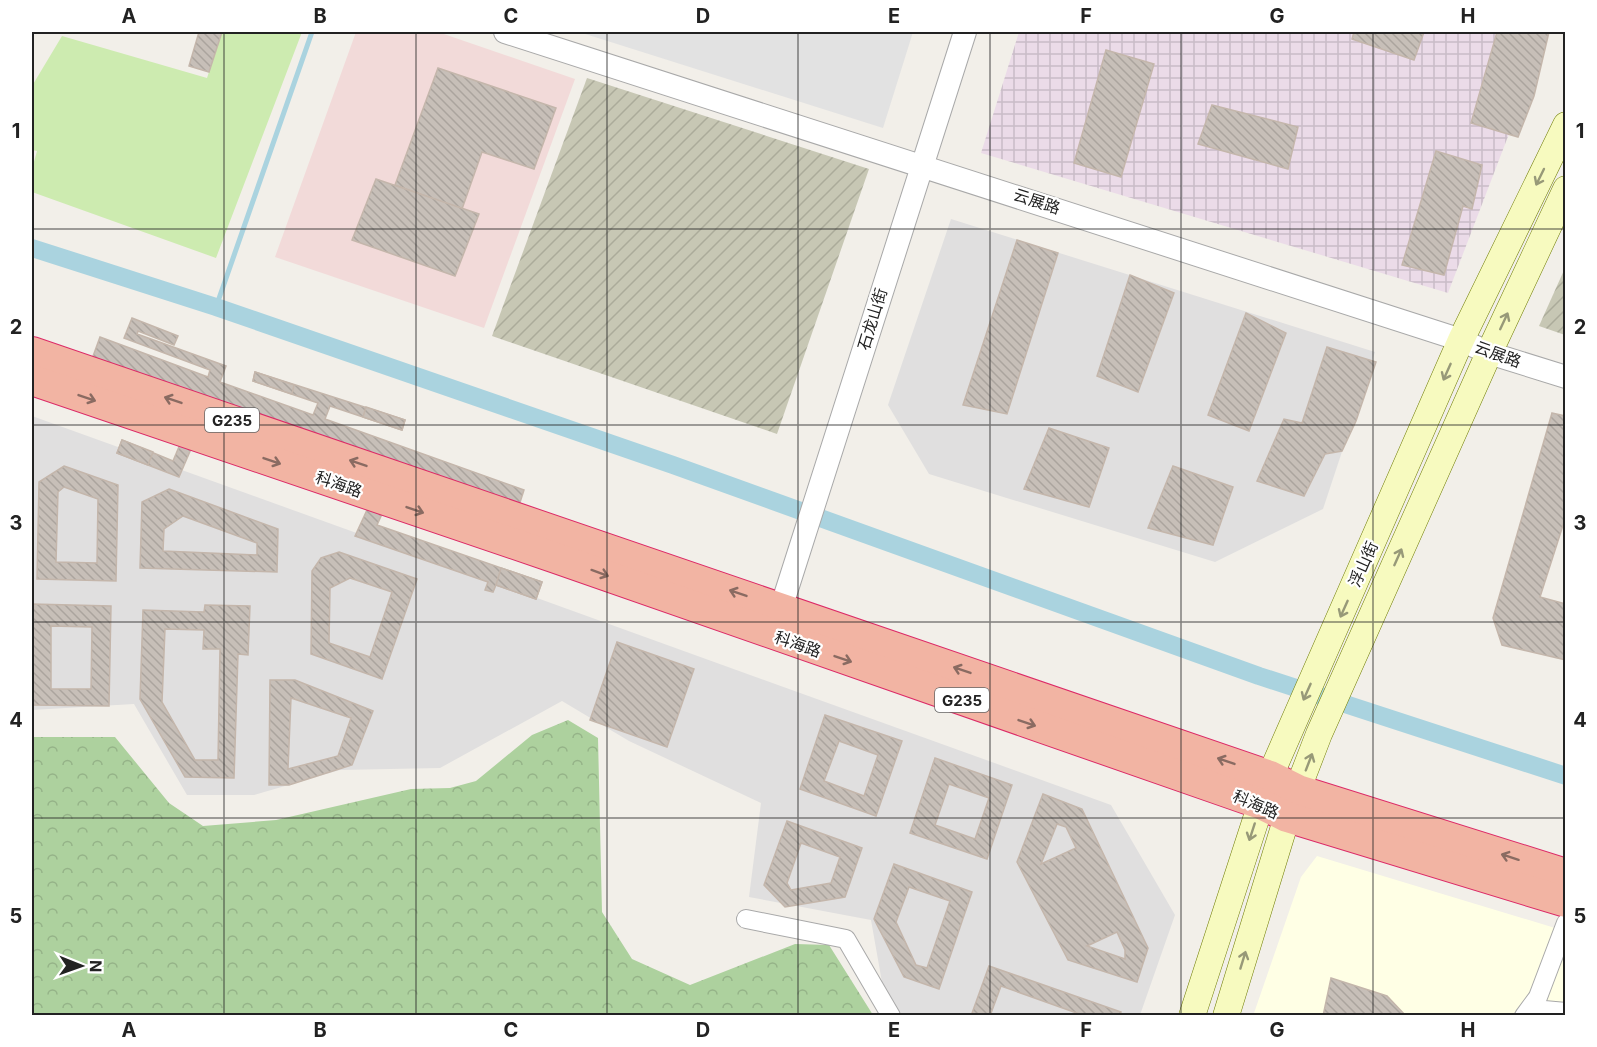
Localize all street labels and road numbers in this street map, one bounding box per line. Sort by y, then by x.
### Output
street label: 云展路 [1011,184,1063,218]
street label: 石龙山街 [853,285,891,353]
street label: 云展路 [1472,336,1524,372]
road number: G235 [205,408,259,432]
street label: 科海路 [313,467,365,501]
street label: 浮山街 [1344,538,1382,590]
street label: 科海路 [772,627,824,661]
road number: G235 [935,688,989,712]
street label: 科海路 [1230,785,1282,823]

